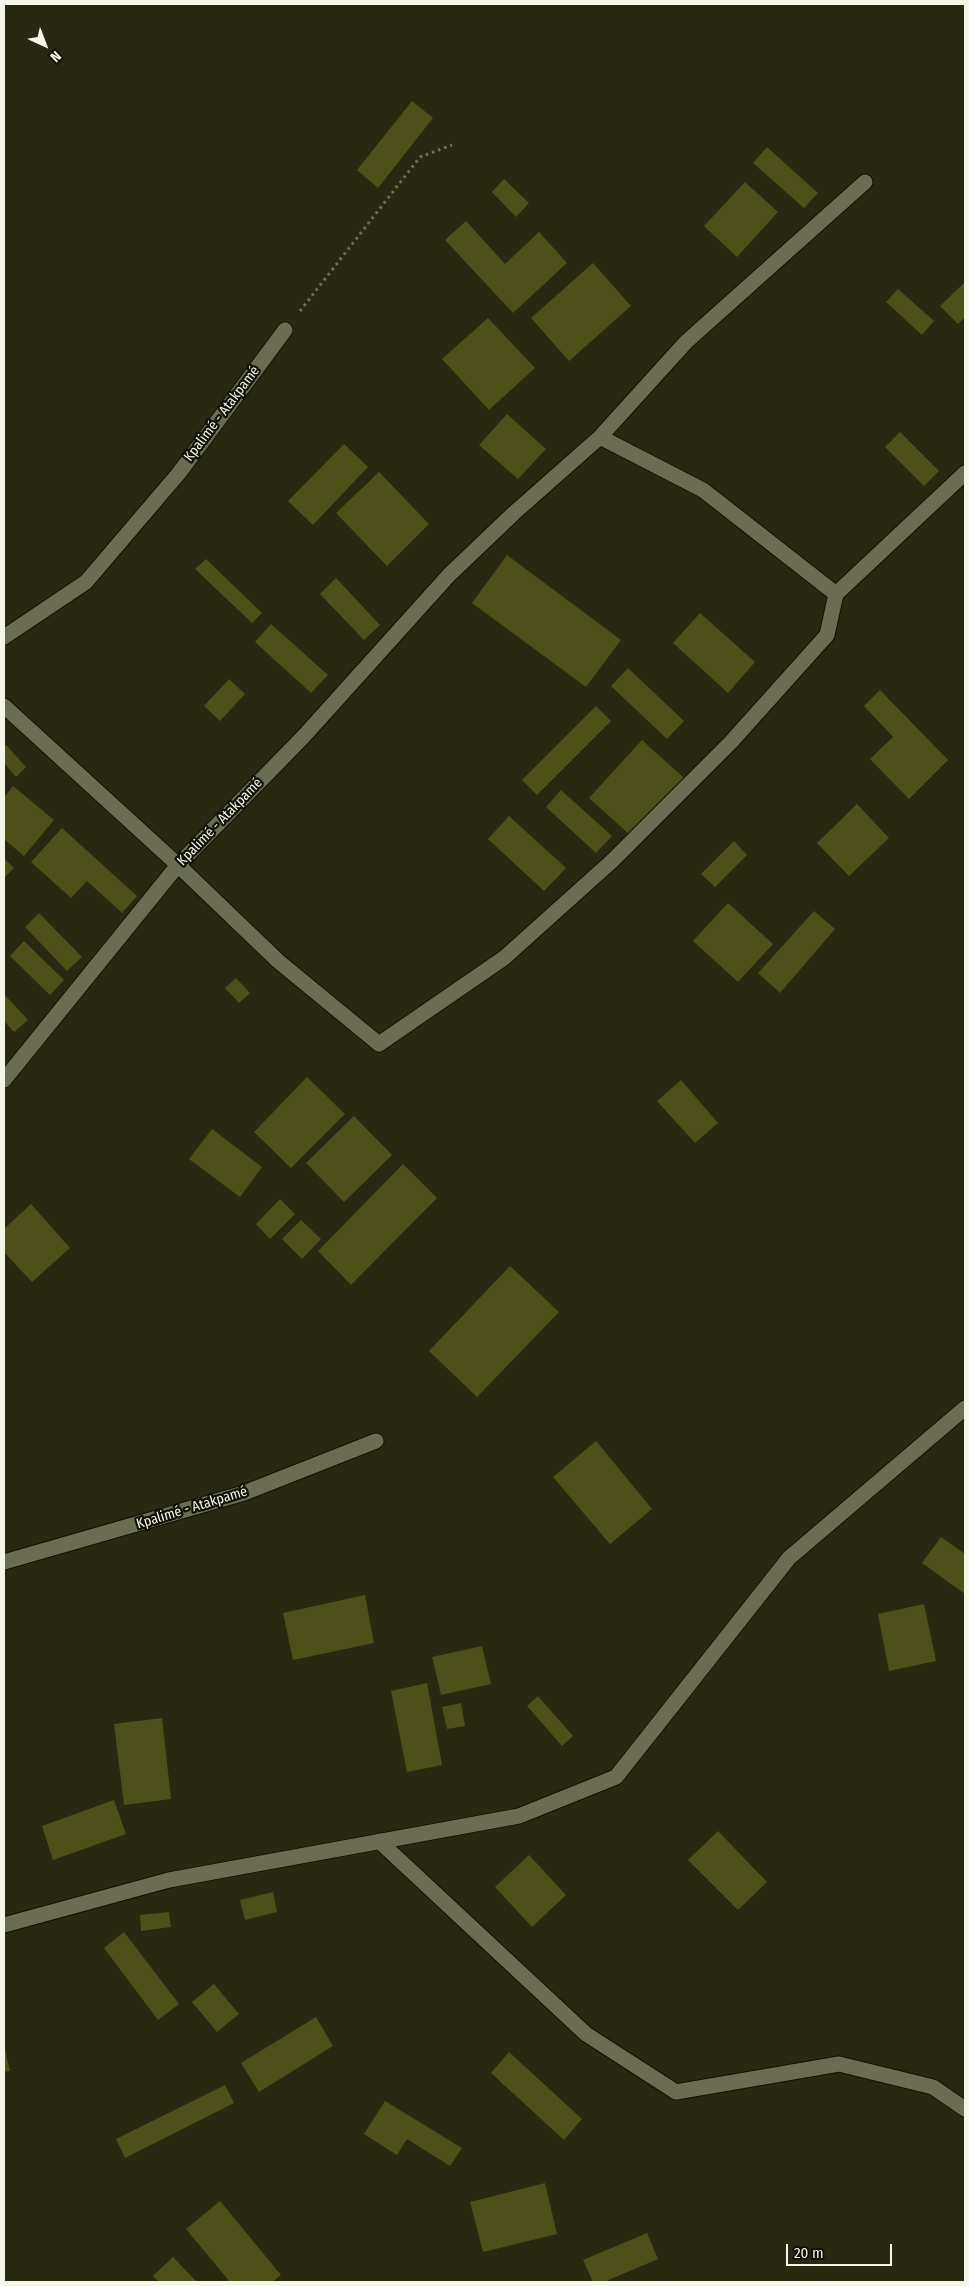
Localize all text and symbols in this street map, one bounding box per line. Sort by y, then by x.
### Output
north arrow [20,20,70,70]
text: N [47,47,64,65]
street label: Kpalimé - Atakpamé [181,363,263,465]
street label: Kpalimé - Atakpamé [174,775,266,869]
street label: Kpalimé - Atakpamé [134,1483,250,1533]
scale bar [789,2234,895,2266]
text: 20 m [794,2244,824,2262]

